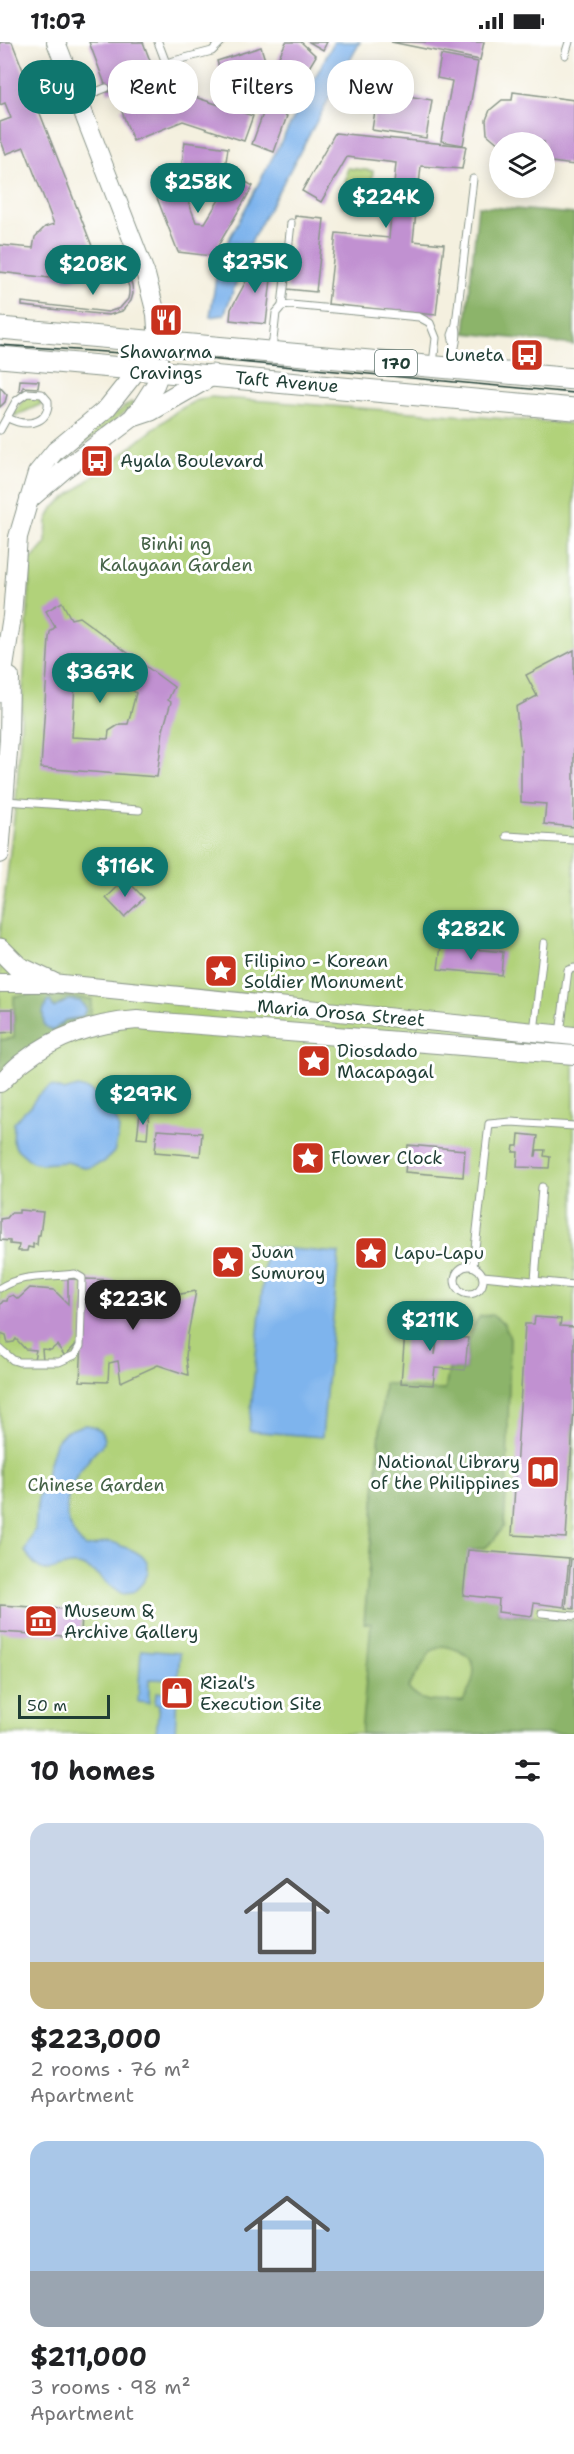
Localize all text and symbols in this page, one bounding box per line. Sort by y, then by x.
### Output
text: 11:07 [30,7,86,36]
chip: Buy [18,60,96,114]
chip: Rent [108,60,198,114]
chip: Filters [210,60,315,114]
chip: New [327,60,414,114]
map controls [489,132,555,198]
button: layers [489,132,555,198]
pin: $258K [156,163,240,214]
text: $258K [164,169,232,195]
pin: $224K [344,178,428,229]
text: $224K [352,184,420,210]
pin: $275K [213,243,297,294]
pin: $208K [51,245,135,296]
text: $275K [222,249,288,275]
text: $208K [59,251,127,277]
restaurant icon: Shawarma Cravings [148,302,184,338]
bus stop icon: Luneta [509,337,545,373]
place label: Shawarma Cravings [120,340,212,385]
place label: Luneta [445,343,504,367]
road number: 170 [375,350,417,376]
street label: Taft Avenue [234,366,340,398]
bus stop icon: Ayala Boulevard [79,443,115,479]
place label: Ayala Boulevard [120,449,264,473]
park label: Binhi ng Kalayaan Garden [100,532,252,577]
pin: $367K [58,653,142,704]
text: $367K [66,659,134,685]
pin: $116K [83,847,167,898]
text: $116K [96,853,154,879]
pin: $282K [429,910,513,961]
text: $282K [437,916,505,942]
place label: Filipino - Korean Soldier Monument [244,949,404,994]
place icon: Filipino - Korean Soldier Monument [203,953,239,989]
street label: Maria Orosa Street [256,994,426,1032]
place label: Diosdado Macapagal [337,1039,435,1084]
place icon: Diosdado Macapagal [296,1043,332,1079]
pin: $297K [101,1075,185,1126]
text: $297K [109,1081,177,1107]
place icon: Flower Clock [290,1140,326,1176]
place label: Flower Clock [331,1146,443,1170]
place icon: Lapu-Lapu [353,1235,389,1271]
place label: Juan Sumuroy [251,1240,325,1285]
place label: Lapu-Lapu [394,1241,484,1265]
place icon: Juan Sumuroy [210,1244,246,1280]
pin: $223K [91,1280,175,1331]
text: $223K [99,1286,167,1312]
pin: $211K [388,1301,472,1352]
text: $211K [401,1307,459,1333]
place label: National Library of the Philippines [370,1450,520,1495]
library icon: National Library of the Philippines [525,1454,561,1490]
park label: Chinese Garden [27,1473,165,1497]
place label: Museum & Archive Gallery [64,1599,198,1644]
museum icon: Museum & Archive Gallery [23,1603,59,1639]
place label: Rizal's Execution Site [200,1671,322,1716]
shop icon: Rizal's Execution Site [159,1675,195,1711]
scale bar [18,1692,110,1720]
text: 50 m [27,1695,67,1716]
text: 10 homes [30,1753,155,1788]
icon: filters [511,1754,544,1787]
icon: home [233,1862,341,1970]
text: $223,000 [30,2021,161,2056]
text: 2 rooms · 76 m² [30,2056,190,2082]
text: Apartment [30,2082,134,2108]
icon: home [233,2180,341,2288]
text: $211,000 [30,2339,147,2374]
text: 3 rooms · 98 m² [30,2374,191,2400]
text: Apartment [30,2400,134,2426]

